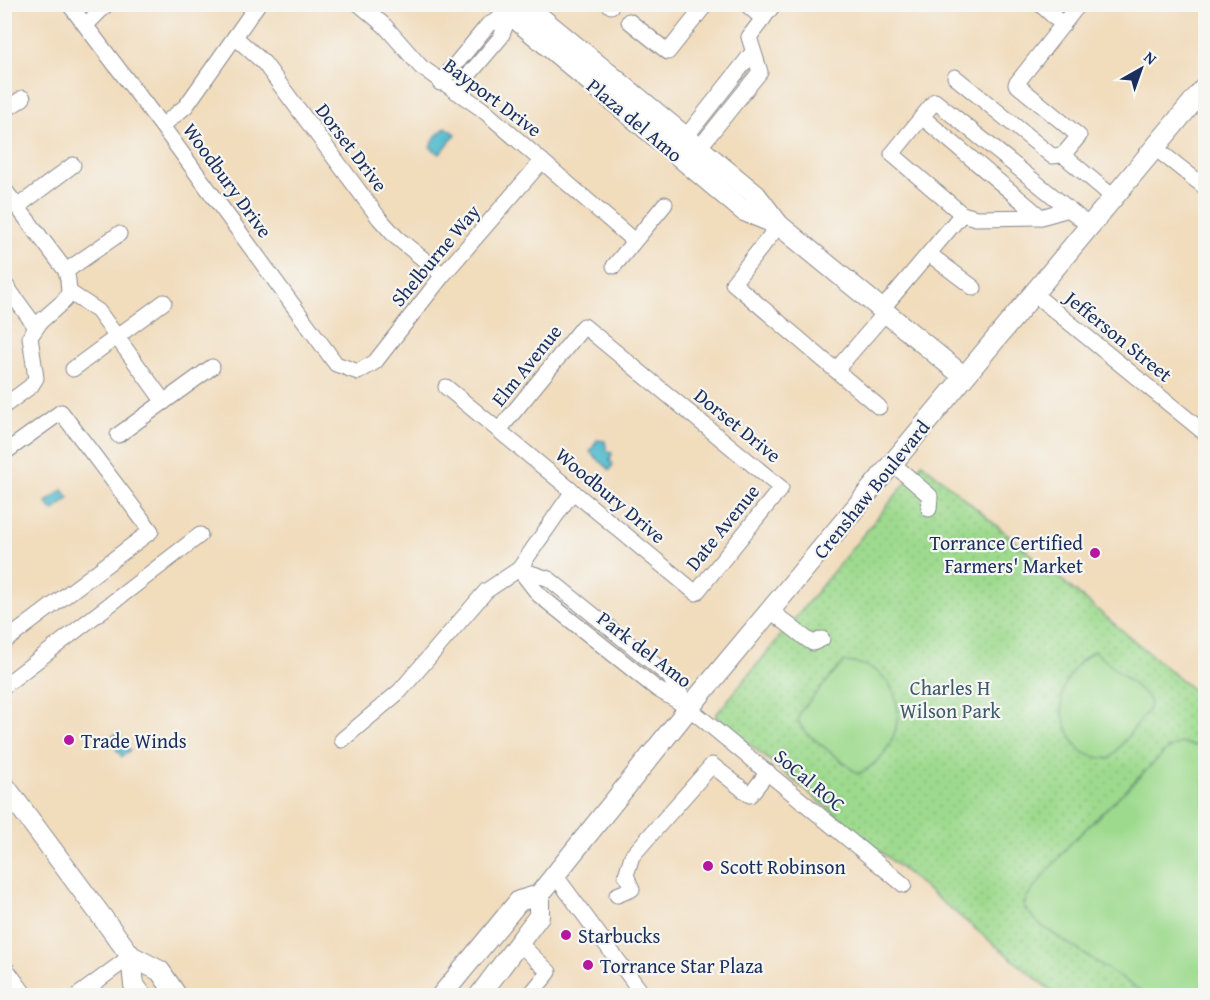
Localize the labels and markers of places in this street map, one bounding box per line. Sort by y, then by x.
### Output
place label: Torrance Certified Farmers' Market [929,528,1083,580]
marker: Torrance Certified Farmers' Market [1088,546,1102,560]
place label: Trade Winds [81,726,187,755]
marker: Trade Winds [62,733,76,747]
place label: Scott Robinson [720,852,846,881]
marker: Scott Robinson [701,859,715,873]
place label: Starbucks [578,921,660,950]
marker: Starbucks [559,928,573,942]
place label: Torrance Star Plaza [600,951,764,980]
marker: Torrance Star Plaza [581,958,595,972]

